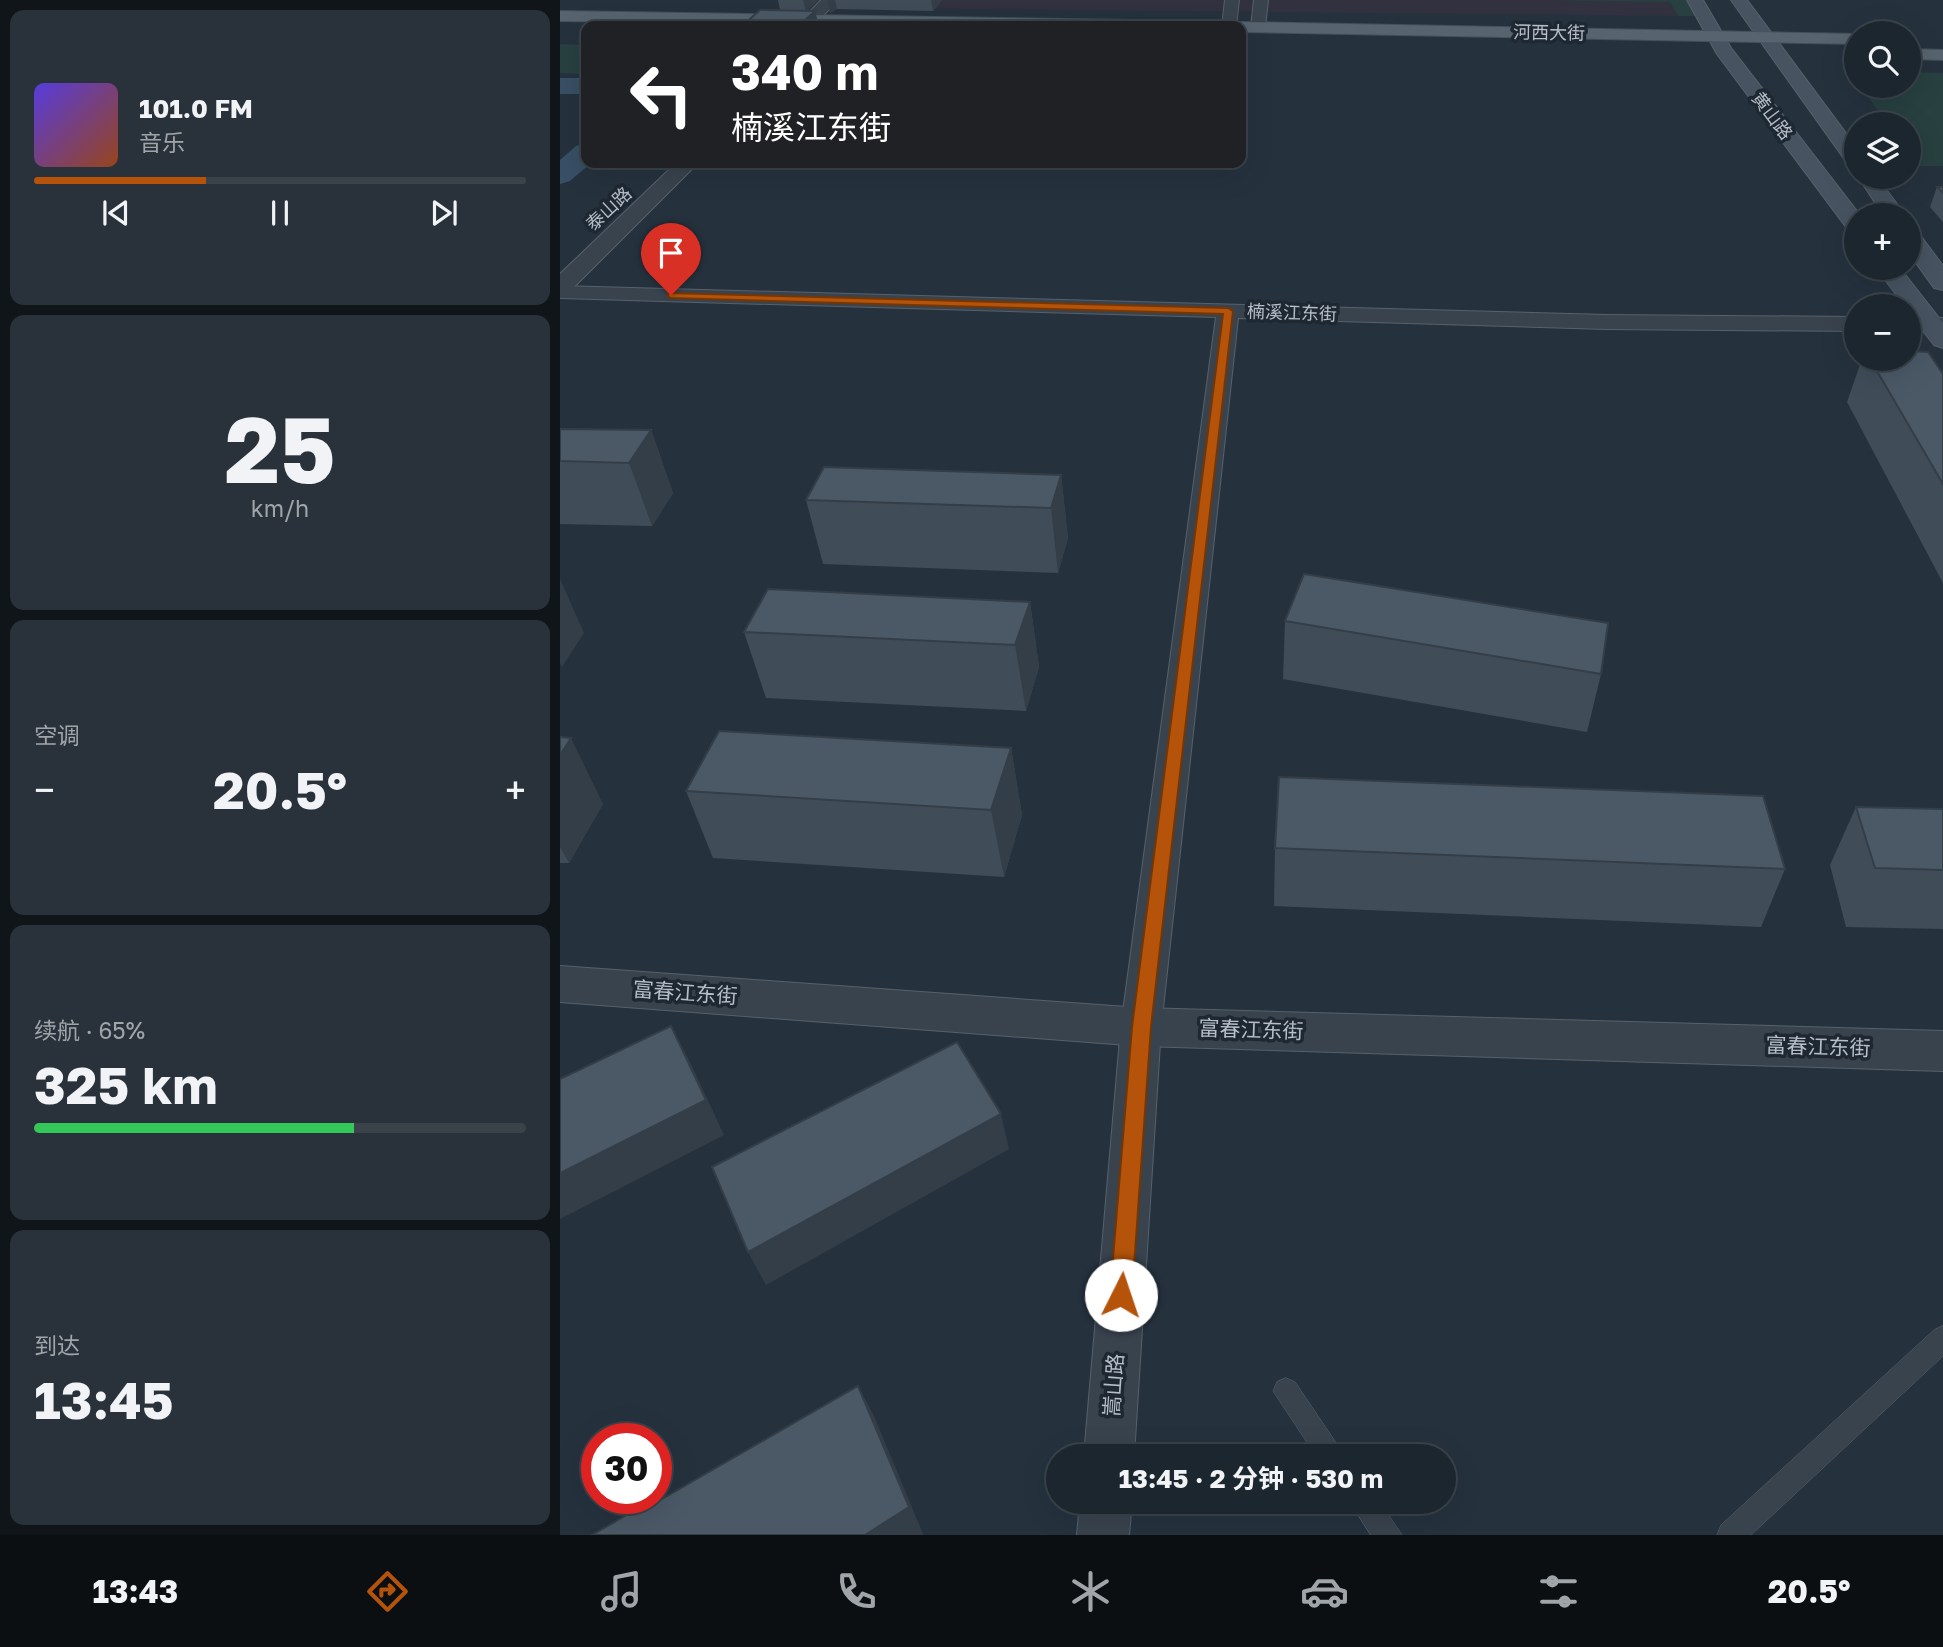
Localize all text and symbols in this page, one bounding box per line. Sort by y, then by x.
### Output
street label: 河西大街 [1513,20,1585,44]
map controls [1844,21,1921,371]
button: search [1844,21,1921,98]
text: 340 m [731,42,879,101]
icon: left [616,49,707,140]
street label: 黄山路 [1748,87,1798,144]
text: 101.0 FM [139,93,253,124]
text: 楠溪江东街 [731,108,891,146]
button: layers [1844,112,1921,189]
text: 音乐 [139,128,185,156]
street label: 泰山路 [581,182,636,235]
icon: previous [97,194,135,232]
icon: pause [261,194,299,232]
icon: next [425,194,463,232]
button: + [1844,203,1921,280]
pin [641,223,701,295]
icon: arrive [652,234,690,272]
button: − [1844,294,1921,371]
street label: 楠溪江东街 [1247,299,1337,325]
text: 25 [224,394,336,503]
text: km/h [251,494,309,522]
text: 空调 [34,721,80,749]
text: 20.5° [213,758,347,820]
text: − [34,767,55,812]
text: + [505,767,526,812]
street label: 富春江东街 [632,975,738,1009]
street label: 富春江东街 [1198,1014,1304,1044]
text: 续航 · 65% [34,1016,145,1044]
street label: 富春江东街 [1765,1031,1871,1061]
text: 325 km [34,1053,218,1115]
position arrow [1084,1258,1158,1332]
text: 到达 [34,1331,80,1359]
street label: 嵩山路 [1098,1353,1128,1417]
text: 13:45 [34,1368,173,1430]
speed limit sign: 30 [581,1423,672,1514]
text: 13:45 · 2 分钟 · 530 m [1119,1463,1383,1494]
icon: directions [363,1567,412,1616]
icon: music [597,1567,646,1616]
icon: phone [832,1567,881,1616]
icon: climate [1066,1567,1115,1616]
icon: car [1300,1567,1349,1616]
icon: filters [1534,1567,1583,1616]
text: 13:43 [93,1572,178,1610]
text: 20.5° [1768,1572,1850,1610]

